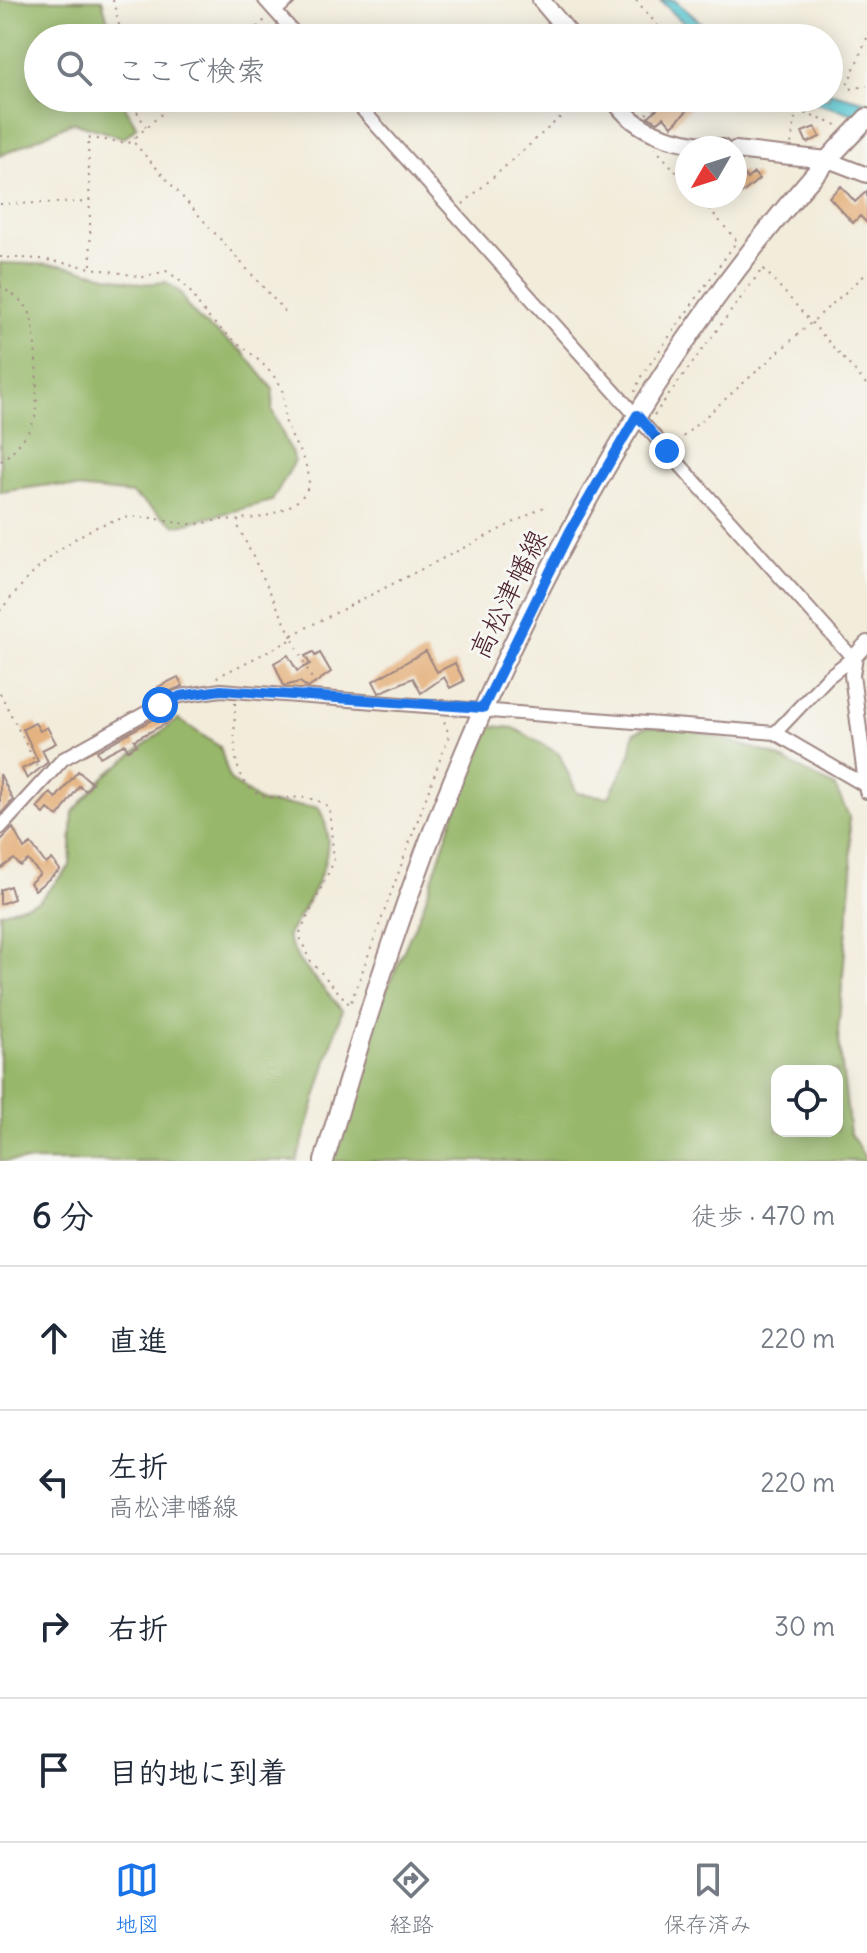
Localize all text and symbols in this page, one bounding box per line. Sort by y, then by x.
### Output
search box [24,24,843,112]
icon: search [52,46,96,90]
text: ここで検索 [116,51,266,89]
north arrow [675,136,747,208]
route end [649,433,685,469]
street label: 高松津幡線 [461,523,555,665]
route start [142,687,178,723]
map controls [771,1065,843,1137]
button: locate [771,1065,843,1137]
text: 6 分 [32,1194,94,1237]
text: 徒歩 · 470 m [691,1199,835,1232]
icon: ahead [32,1316,76,1360]
text: 直進 [108,1321,168,1359]
text: 220 m [760,1322,835,1355]
text: 左折 [108,1447,168,1485]
icon: left [32,1460,76,1504]
text: 220 m [760,1466,835,1499]
text: 高松津幡線 [108,1490,238,1523]
icon: right [32,1604,76,1648]
text: 右折 [108,1609,168,1647]
text: 30 m [774,1610,835,1643]
icon: arrive [32,1748,76,1792]
text: 目的地に到着 [108,1753,288,1791]
tab: 地図 [115,1858,159,1938]
tab: 経路 [389,1858,434,1938]
tab: 保存済み [664,1858,752,1938]

